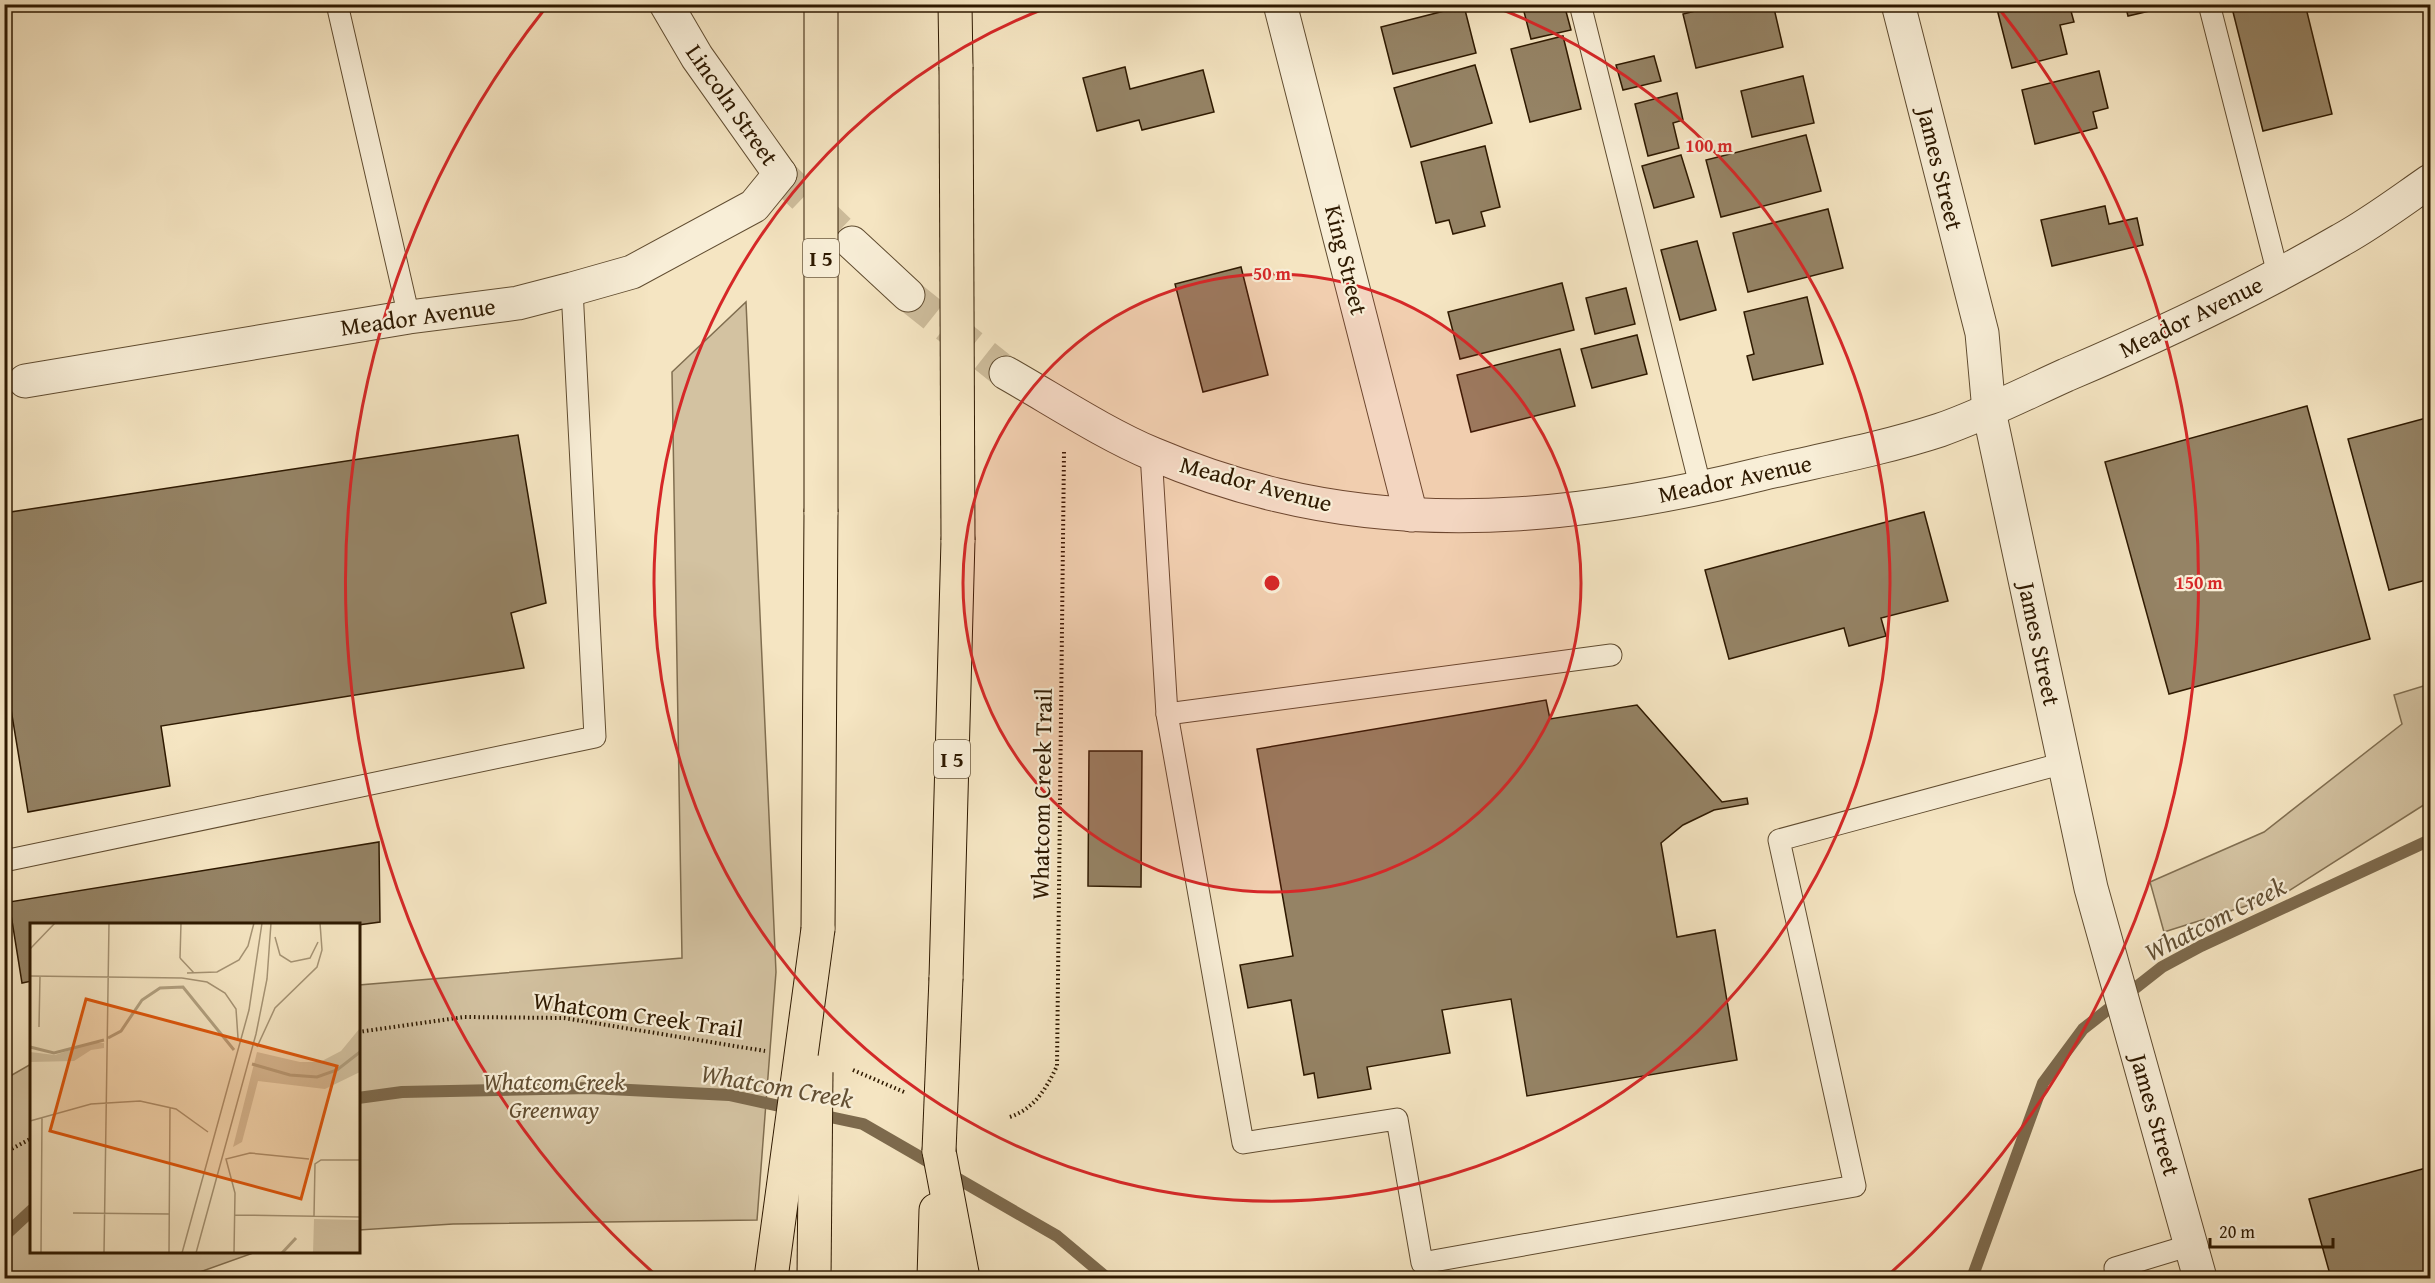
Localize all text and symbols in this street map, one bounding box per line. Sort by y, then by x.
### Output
street label: Lincoln Street [678,37,787,173]
street label: James Street [1908,101,1973,234]
text: 100 m [1685,132,1733,159]
street label: King Street [1316,201,1377,319]
road number: I 5 [803,239,839,277]
text: 50 m [1253,260,1292,287]
street label: Meador Avenue [2113,267,2269,367]
street label: Meador Avenue [338,288,498,345]
street label: Meador Avenue [1655,445,1815,512]
street label: Meador Avenue [1176,446,1336,521]
text: 150 m [2175,569,2223,596]
centre of rings [1262,573,1282,593]
street label: James Street [2009,576,2070,709]
street label: Whatcom Creek Trail [1022,687,1061,900]
road number: I 5 [934,740,970,778]
water label: Whatcom Creek [2137,866,2292,971]
inset map [30,923,360,1253]
street label: Whatcom Creek Trail [531,982,746,1047]
street label: James Street [2121,1047,2190,1180]
water label: Whatcom Creek [698,1053,856,1118]
park label: Whatcom Creek Greenway [483,1064,625,1127]
scale bar [2210,1211,2333,1249]
text: 20 m [2219,1218,2255,1245]

